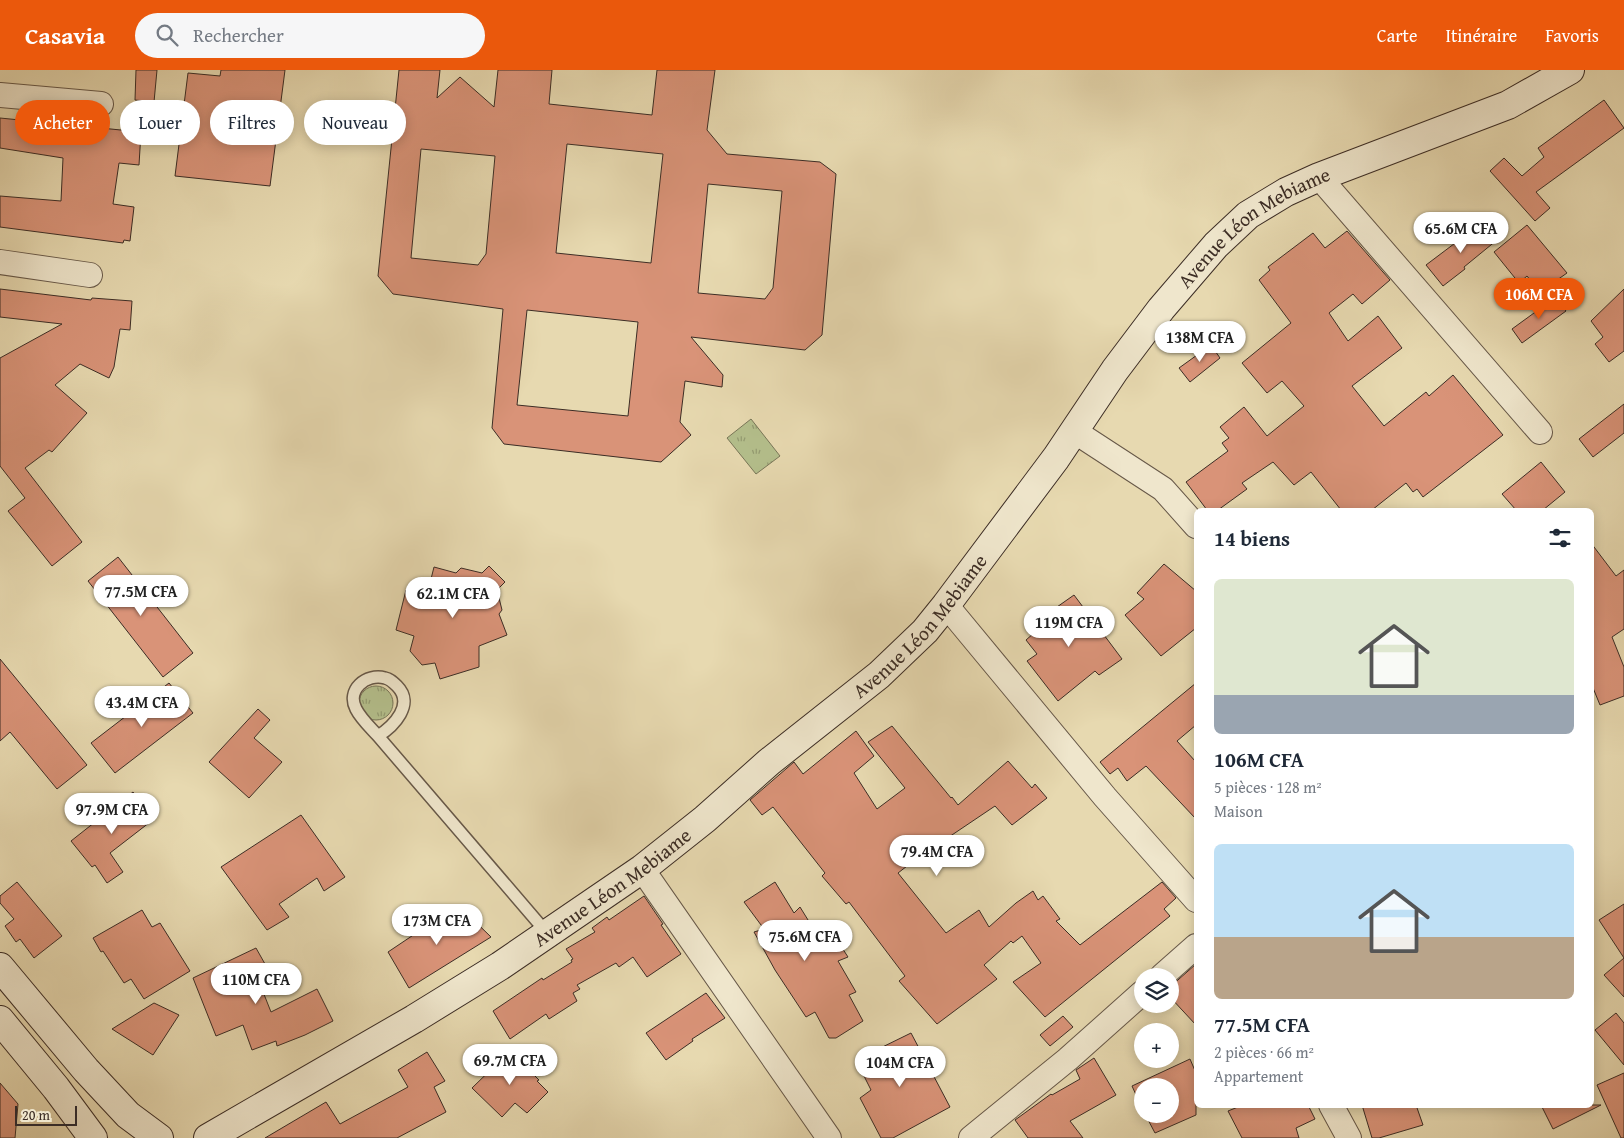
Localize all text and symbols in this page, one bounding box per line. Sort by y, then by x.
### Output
search box [135,13,485,58]
text: Casavia [25,18,105,53]
icon: search [153,21,181,49]
text: Rechercher [193,21,284,49]
text: Carte [1377,22,1417,49]
text: Itinéraire [1445,22,1517,49]
text: Favoris [1545,22,1599,49]
chip: Acheter [15,100,110,145]
chip: Louer [120,100,200,145]
chip: Filtres [210,100,294,145]
chip: Nouveau [304,100,406,145]
street label: Avenue Léon Mebiame [1170,159,1334,294]
pin: 65.6M CFA [1404,212,1518,254]
text: 65.6M CFA [1424,216,1498,240]
pin: 106M CFA [1487,278,1591,320]
text: 106M CFA [1505,282,1573,306]
pin: 138M CFA [1148,320,1252,363]
text: 138M CFA [1166,325,1234,349]
text: 14 biens [1214,523,1290,554]
icon: filters [1546,524,1574,552]
street label: Avenue Léon Mebiame [846,548,994,705]
pin: 77.5M CFA [84,574,198,617]
pin: 62.1M CFA [396,576,510,619]
text: 77.5M CFA [104,579,178,603]
text: 62.1M CFA [416,581,490,605]
pin: 119M CFA [1017,606,1121,648]
text: 119M CFA [1035,610,1103,634]
icon: home [1349,611,1439,701]
pin: 43.4M CFA [85,686,199,728]
text: 43.4M CFA [105,690,179,714]
text: 106M CFA [1214,744,1304,775]
text: 5 pièces · 128 m² [1214,775,1322,799]
pin: 97.9M CFA [55,792,169,835]
text: 97.9M CFA [75,797,149,821]
text: Maison [1214,799,1263,823]
street label: Avenue Léon Mebiame [527,821,697,953]
pin: 79.4M CFA [880,834,994,877]
text: 79.4M CFA [900,839,974,863]
icon: home [1349,876,1439,966]
pin: 173M CFA [385,904,489,946]
text: 173M CFA [403,908,471,932]
pin: 75.6M CFA [748,920,862,962]
text: 75.6M CFA [768,924,842,948]
pin: 110M CFA [204,962,308,1005]
text: 110M CFA [222,967,290,991]
map controls [1134,968,1179,1123]
button: layers [1134,968,1179,1013]
text: 77.5M CFA [1214,1009,1310,1040]
button: + [1134,1023,1179,1068]
text: 2 pièces · 66 m² [1214,1040,1314,1064]
pin: 69.7M CFA [453,1044,567,1086]
pin: 104M CFA [848,1046,952,1088]
text: 69.7M CFA [473,1048,547,1072]
text: 104M CFA [866,1050,934,1074]
text: Appartement [1214,1064,1304,1088]
button: − [1134,1078,1179,1123]
scale bar [15,1103,78,1126]
text: 20 m [22,1105,50,1125]

